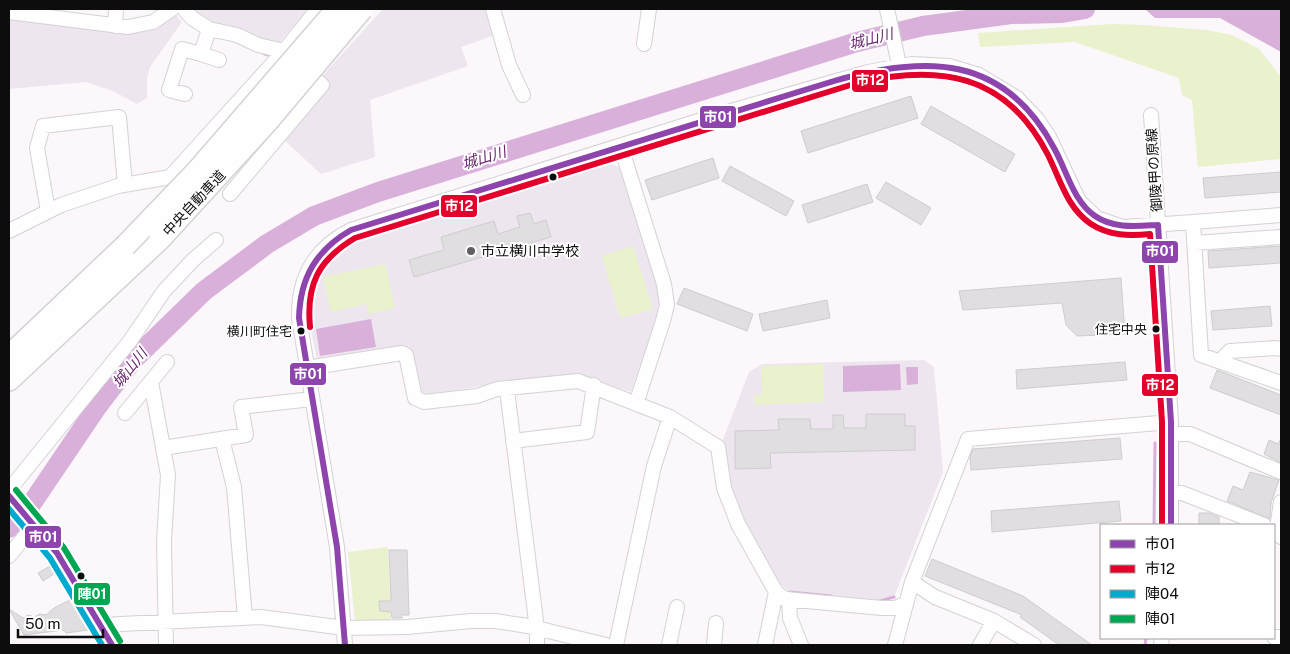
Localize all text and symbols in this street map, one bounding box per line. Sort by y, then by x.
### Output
water label: 城山川 [847,24,897,52]
line badge: 市12 [851,69,889,93]
text: 市12 [856,72,885,88]
line badge: 市01 [699,105,737,129]
text: 市01 [703,109,733,125]
street label: 御陵甲の原線 [1143,128,1165,212]
water label: 城山川 [460,142,510,172]
street label: 中央自動車道 [160,167,228,239]
unlabelled marker [548,172,558,182]
line badge: 市12 [440,194,478,218]
text: 市12 [445,198,474,214]
line badge: 市01 [1141,240,1179,264]
place label: 市立横川中学校 [481,243,579,259]
text: 市01 [1145,243,1175,259]
marker: 市立横川中学校 [465,245,477,257]
place label: 住宅中央 [1095,322,1147,337]
place label: 横川町住宅 [227,324,292,339]
marker: 住宅中央 [1151,324,1161,334]
marker: 横川町住宅 [296,326,306,336]
water label: 城山川 [109,343,152,391]
line badge: 市01 [289,362,327,386]
text: 市01 [293,366,323,382]
line badge: 市12 [1141,373,1179,397]
text: 市12 [1146,377,1175,393]
legend [1100,524,1275,639]
line badge: 市01 [24,525,62,549]
text: 市01 [28,529,58,545]
text: 市01 [1145,535,1175,552]
text: 市12 [1145,560,1175,577]
unlabelled marker [76,571,86,581]
line badge: 陣01 [73,582,111,606]
text: 陣04 [1145,585,1179,602]
text: 陣01 [77,586,107,602]
scale bar [18,606,102,638]
text: 陣01 [1145,610,1175,627]
text: 50 m [25,615,60,632]

